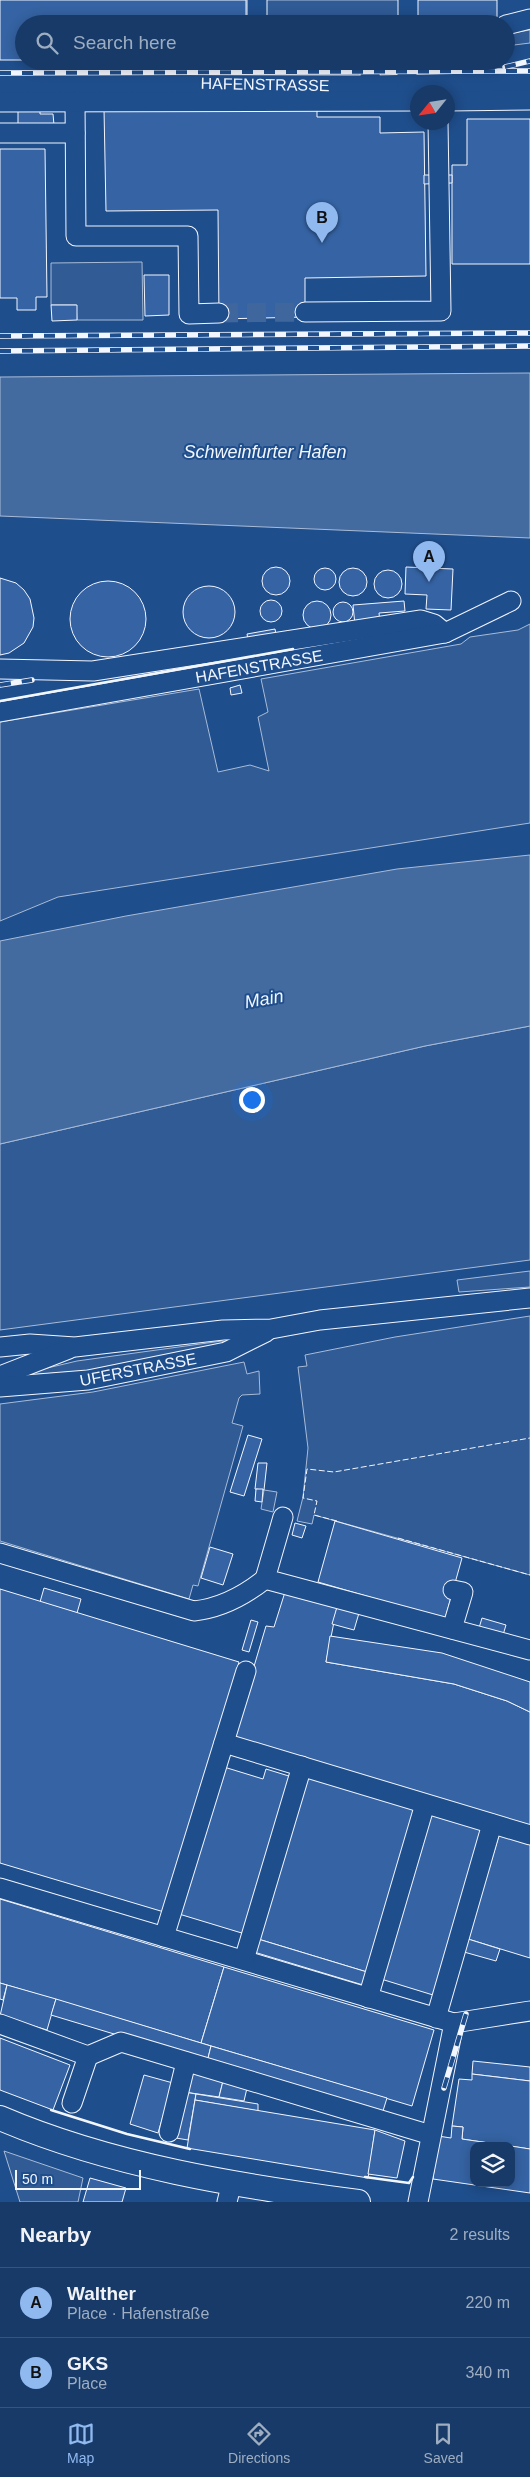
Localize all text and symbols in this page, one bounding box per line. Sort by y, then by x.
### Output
search box [15,15,515,70]
icon: search [33,29,61,57]
text: Search here [73,32,177,53]
street label: HAFENSTRASSE [200,75,330,94]
north arrow [410,85,455,130]
pin: B [306,202,338,243]
water label: Schweinfurter Hafen [183,442,347,462]
pin: A [413,541,445,582]
street label: HAFENSTRASSE [194,647,324,686]
water label: Main [243,986,285,1012]
your location [239,1087,265,1113]
street label: UFERSTRASSE [78,1350,198,1389]
map controls [470,2142,515,2187]
button: layers [470,2142,515,2187]
scale bar [15,2167,141,2190]
text: 50 m [22,2171,53,2187]
text: Nearby [20,2223,91,2246]
text: 2 results [450,2226,510,2243]
text: Walther [67,2283,136,2304]
text: A [30,2294,42,2311]
text: 220 m [466,2294,510,2311]
text: Place · Hafenstraße [67,2305,209,2322]
text: GKS [67,2353,108,2374]
text: B [30,2364,42,2381]
text: 340 m [466,2364,510,2381]
text: Place [67,2375,107,2392]
tab: Map [67,2420,95,2466]
tab: Directions [228,2420,290,2466]
tab: Saved [424,2420,463,2466]

